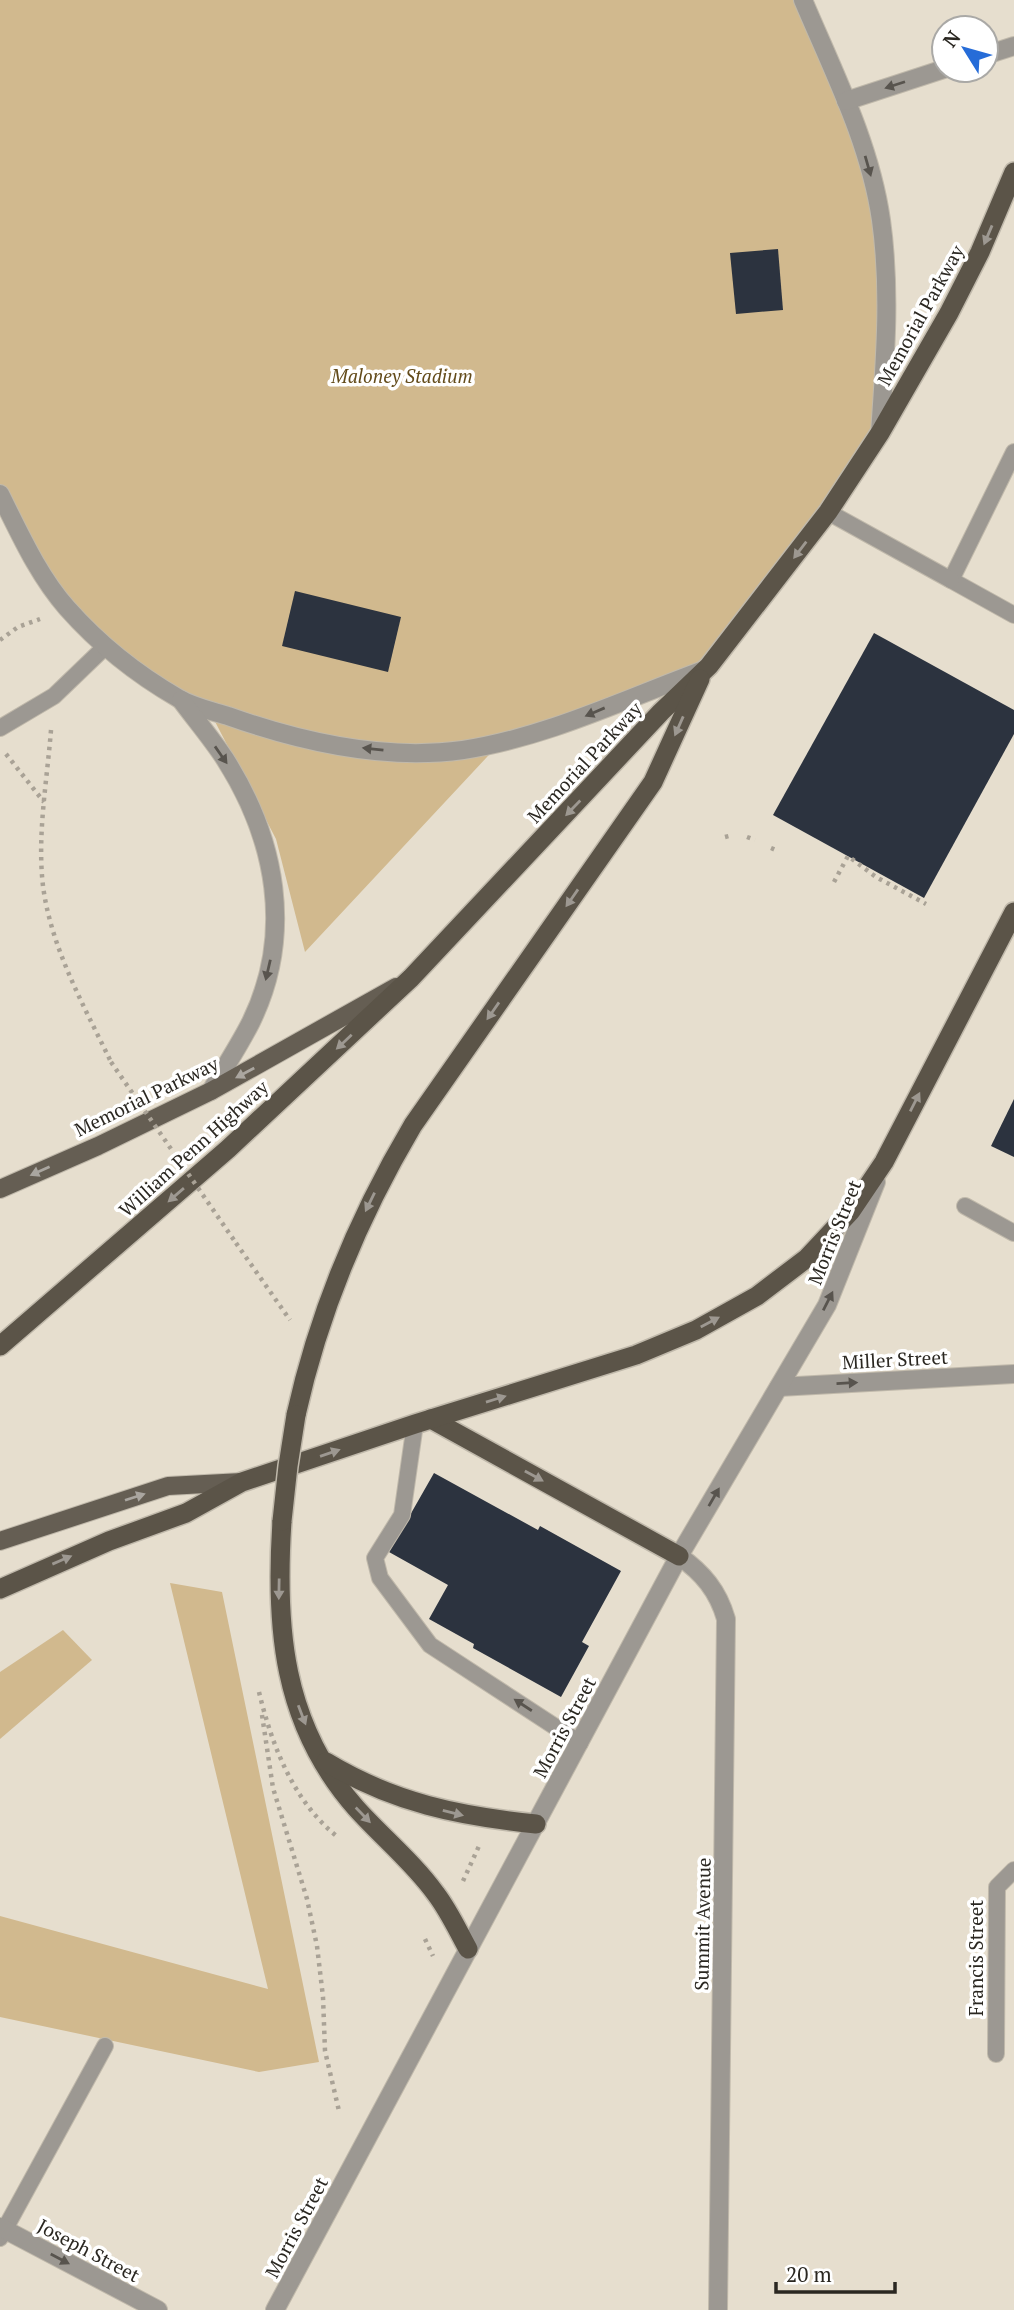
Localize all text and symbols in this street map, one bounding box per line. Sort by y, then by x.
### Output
north arrow [930,14,1000,84]
text: N [937,25,966,52]
one-way arrow [885,80,906,91]
one-way arrow [864,155,874,176]
one-way arrow [982,224,993,245]
street label: Memorial Parkway [871,240,969,390]
park label: Maloney Stadium [330,363,473,388]
one-way arrow [793,541,807,559]
street label: Memorial Parkway [521,696,647,828]
one-way arrow [584,707,605,718]
one-way arrow [673,716,685,736]
one-way arrow [362,744,384,755]
one-way arrow [214,745,227,764]
one-way arrow [564,800,581,817]
one-way arrow [565,889,579,907]
one-way arrow [262,959,273,981]
one-way arrow [486,1002,500,1020]
one-way arrow [336,1033,353,1049]
street label: Memorial Parkway [70,1050,222,1142]
one-way arrow [235,1066,255,1078]
street label: William Penn Highway [113,1074,273,1222]
one-way arrow [910,1092,921,1112]
one-way arrow [30,1166,51,1177]
street label: Morris Street [802,1176,866,1288]
one-way arrow [167,1187,184,1202]
one-way arrow [365,1192,376,1212]
one-way arrow [823,1291,834,1311]
one-way arrow [700,1316,720,1328]
street label: Miller Street [842,1344,948,1374]
one-way arrow [836,1377,858,1388]
one-way arrow [486,1393,507,1403]
one-way arrow [320,1447,341,1457]
one-way arrow [524,1470,543,1482]
one-way arrow [708,1488,720,1507]
one-way arrow [125,1491,146,1502]
one-way arrow [52,1554,72,1566]
one-way arrow [273,1578,285,1600]
street label: Morris Street [527,1672,601,1782]
one-way arrow [513,1699,532,1712]
one-way arrow [297,1705,308,1726]
one-way arrow [354,1806,371,1823]
one-way arrow [442,1808,464,1819]
street label: Summit Avenue [688,1857,716,1991]
street label: Francis Street [963,1900,988,2016]
street label: Morris Street [259,2172,333,2282]
street label: Joseph Street [34,2213,144,2287]
scale bar [776,2250,895,2294]
one-way arrow [51,2252,71,2264]
text: 20 m [786,2260,832,2288]

